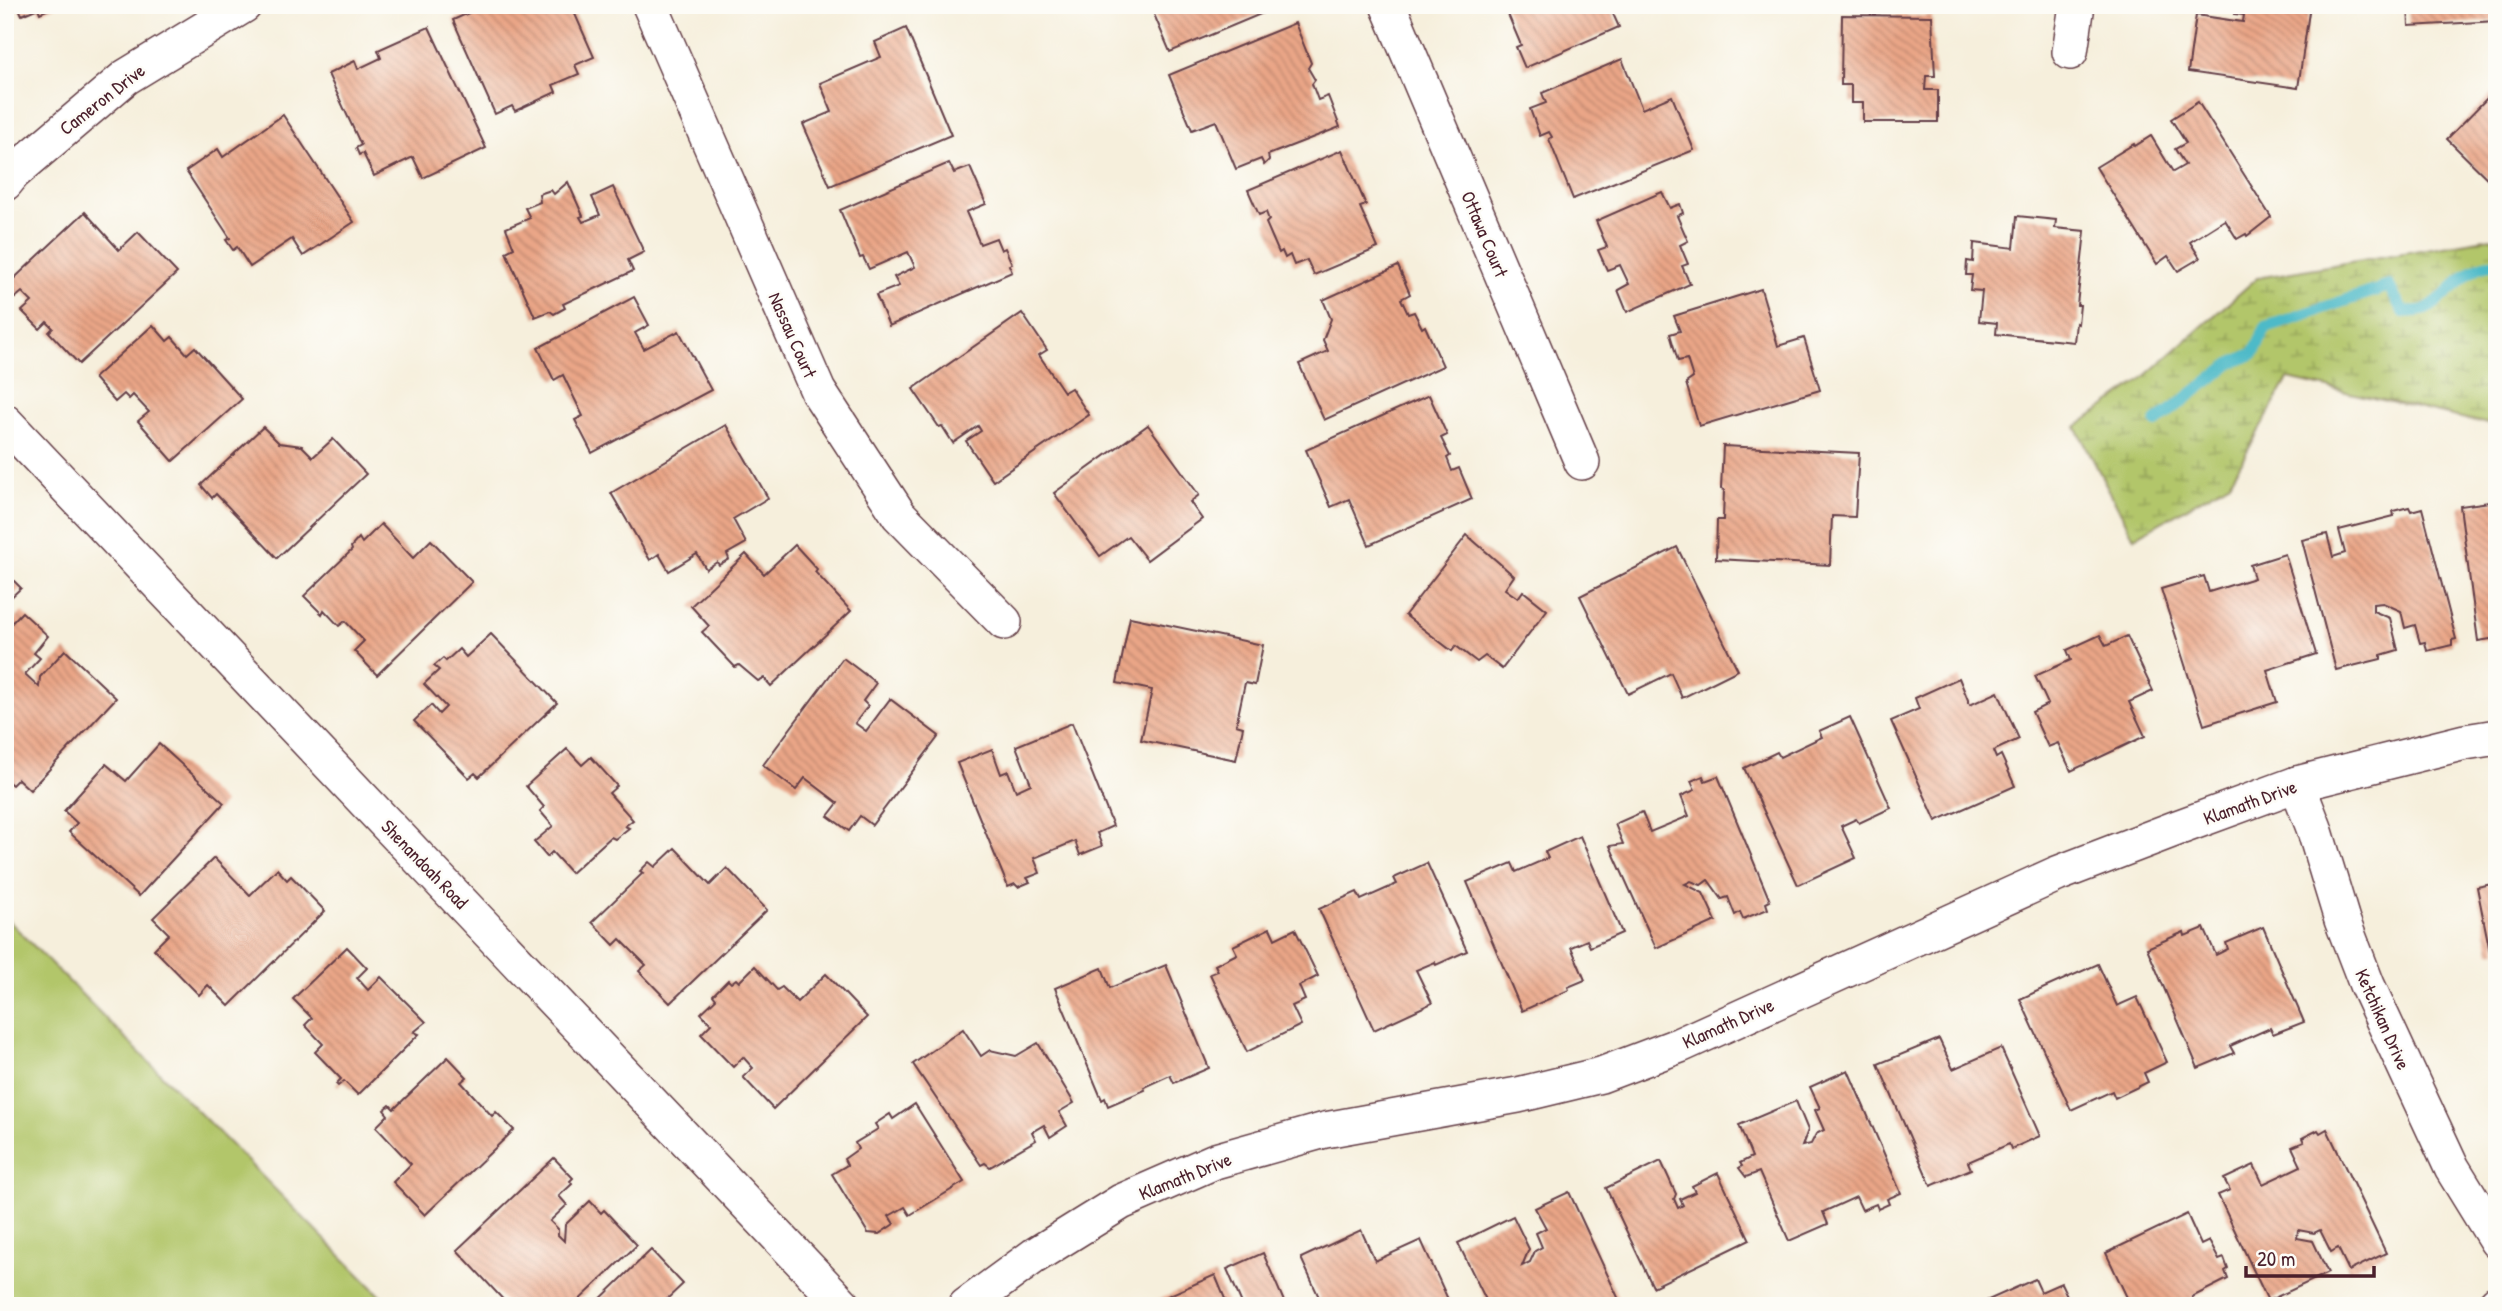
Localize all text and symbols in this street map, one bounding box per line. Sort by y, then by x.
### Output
street label: Cameron Drive [54,57,151,141]
street label: Ottawa Court [1455,187,1515,281]
street label: Nassau Court [763,288,824,382]
street label: Klamath Drive [2200,773,2301,831]
street label: Shenandoah Road [376,814,475,915]
street label: Ketchikan Drive [2349,965,2417,1074]
street label: Klamath Drive [1678,991,1778,1055]
street label: Klamath Drive [1135,1146,1235,1206]
scale bar [2246,1234,2374,1278]
text: 20 m [2257,1244,2295,1273]

